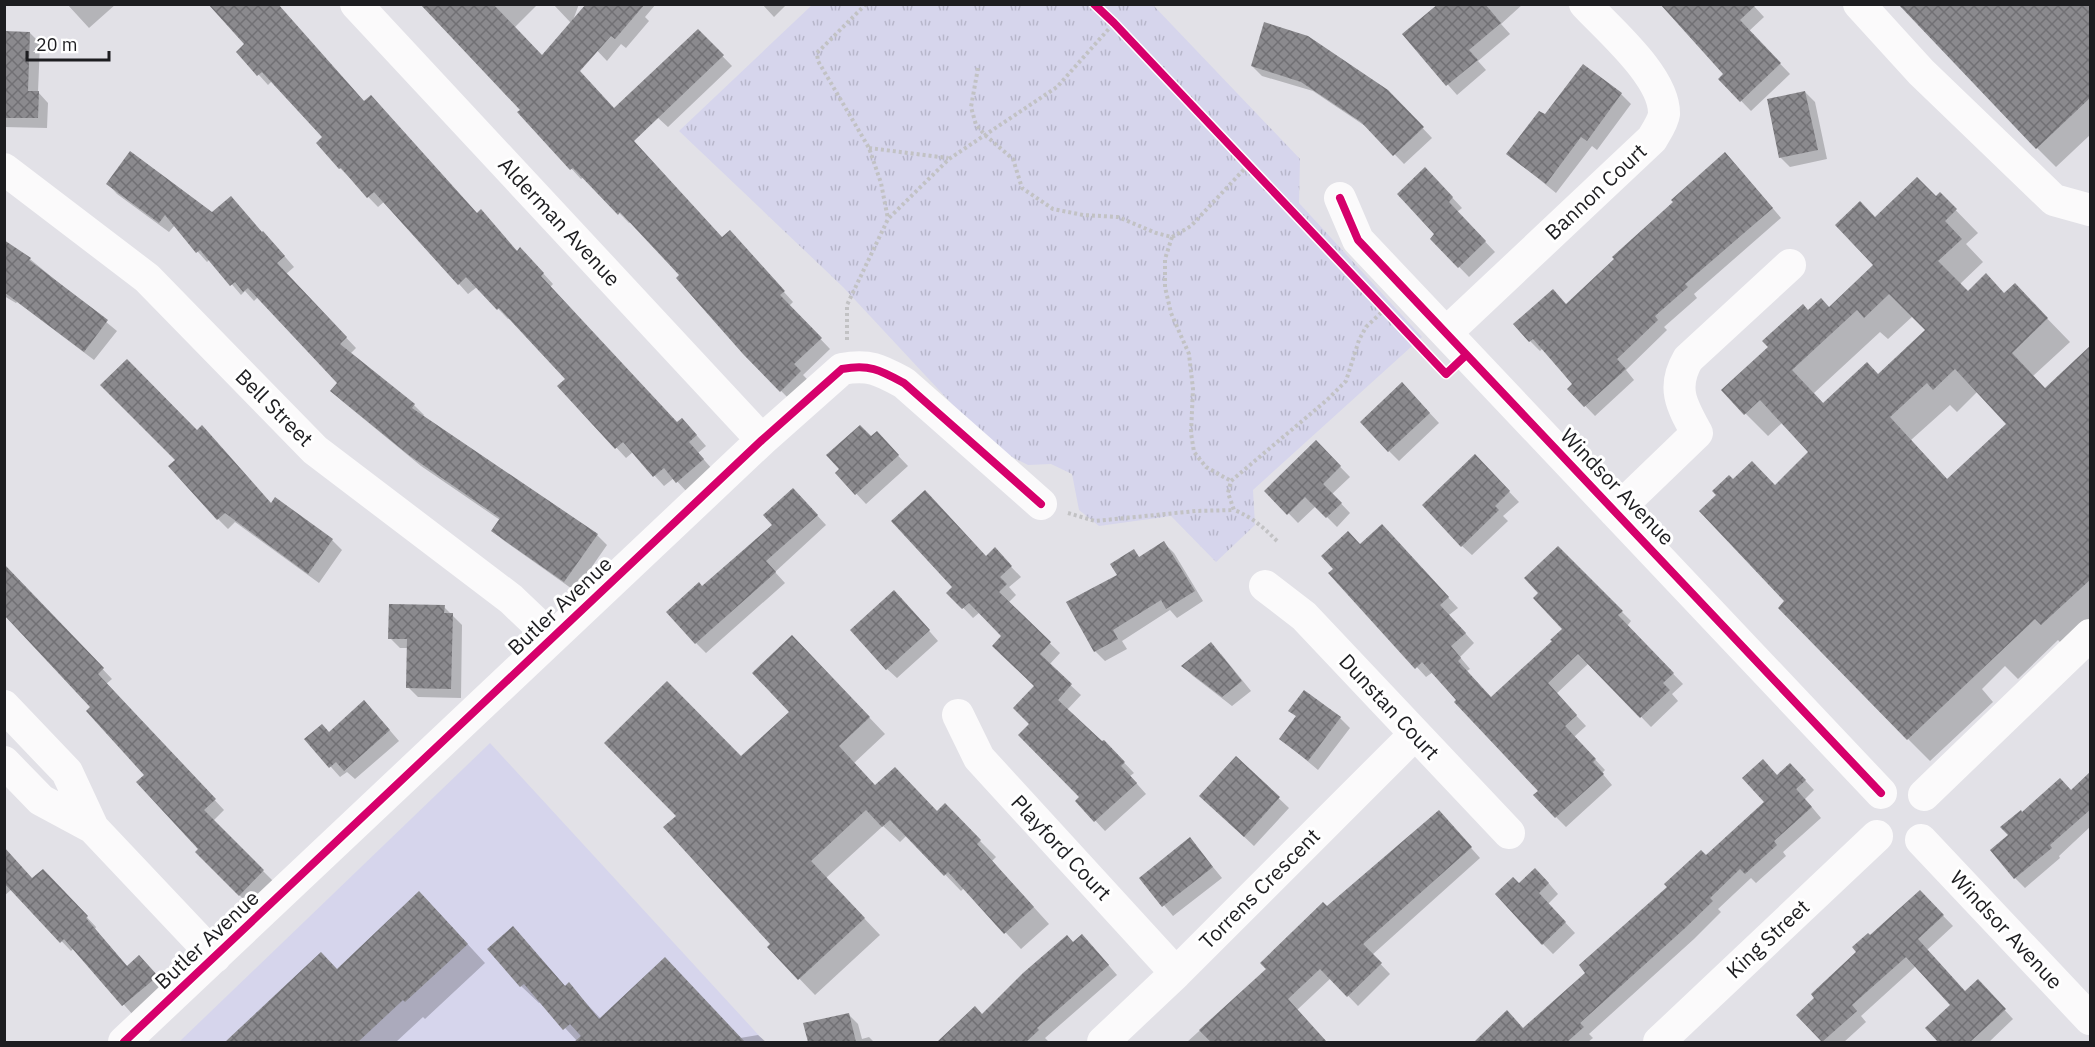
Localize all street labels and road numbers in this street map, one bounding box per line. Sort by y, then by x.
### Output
street label: Bannon Court [1538,137,1652,246]
street label: Alderman Avenue [492,151,627,292]
street label: Bell Street [230,362,320,452]
street label: Windsor Avenue [1555,422,1681,551]
street label: Butler Avenue [501,550,618,661]
street label: Dunstan Court [1333,647,1446,765]
street label: Playford Court [1005,788,1118,906]
street label: Torrens Crescent [1193,822,1326,955]
street label: Windsor Avenue [1944,864,2069,995]
street label: Butler Avenue [148,884,265,995]
street label: King Street [1720,893,1815,984]

